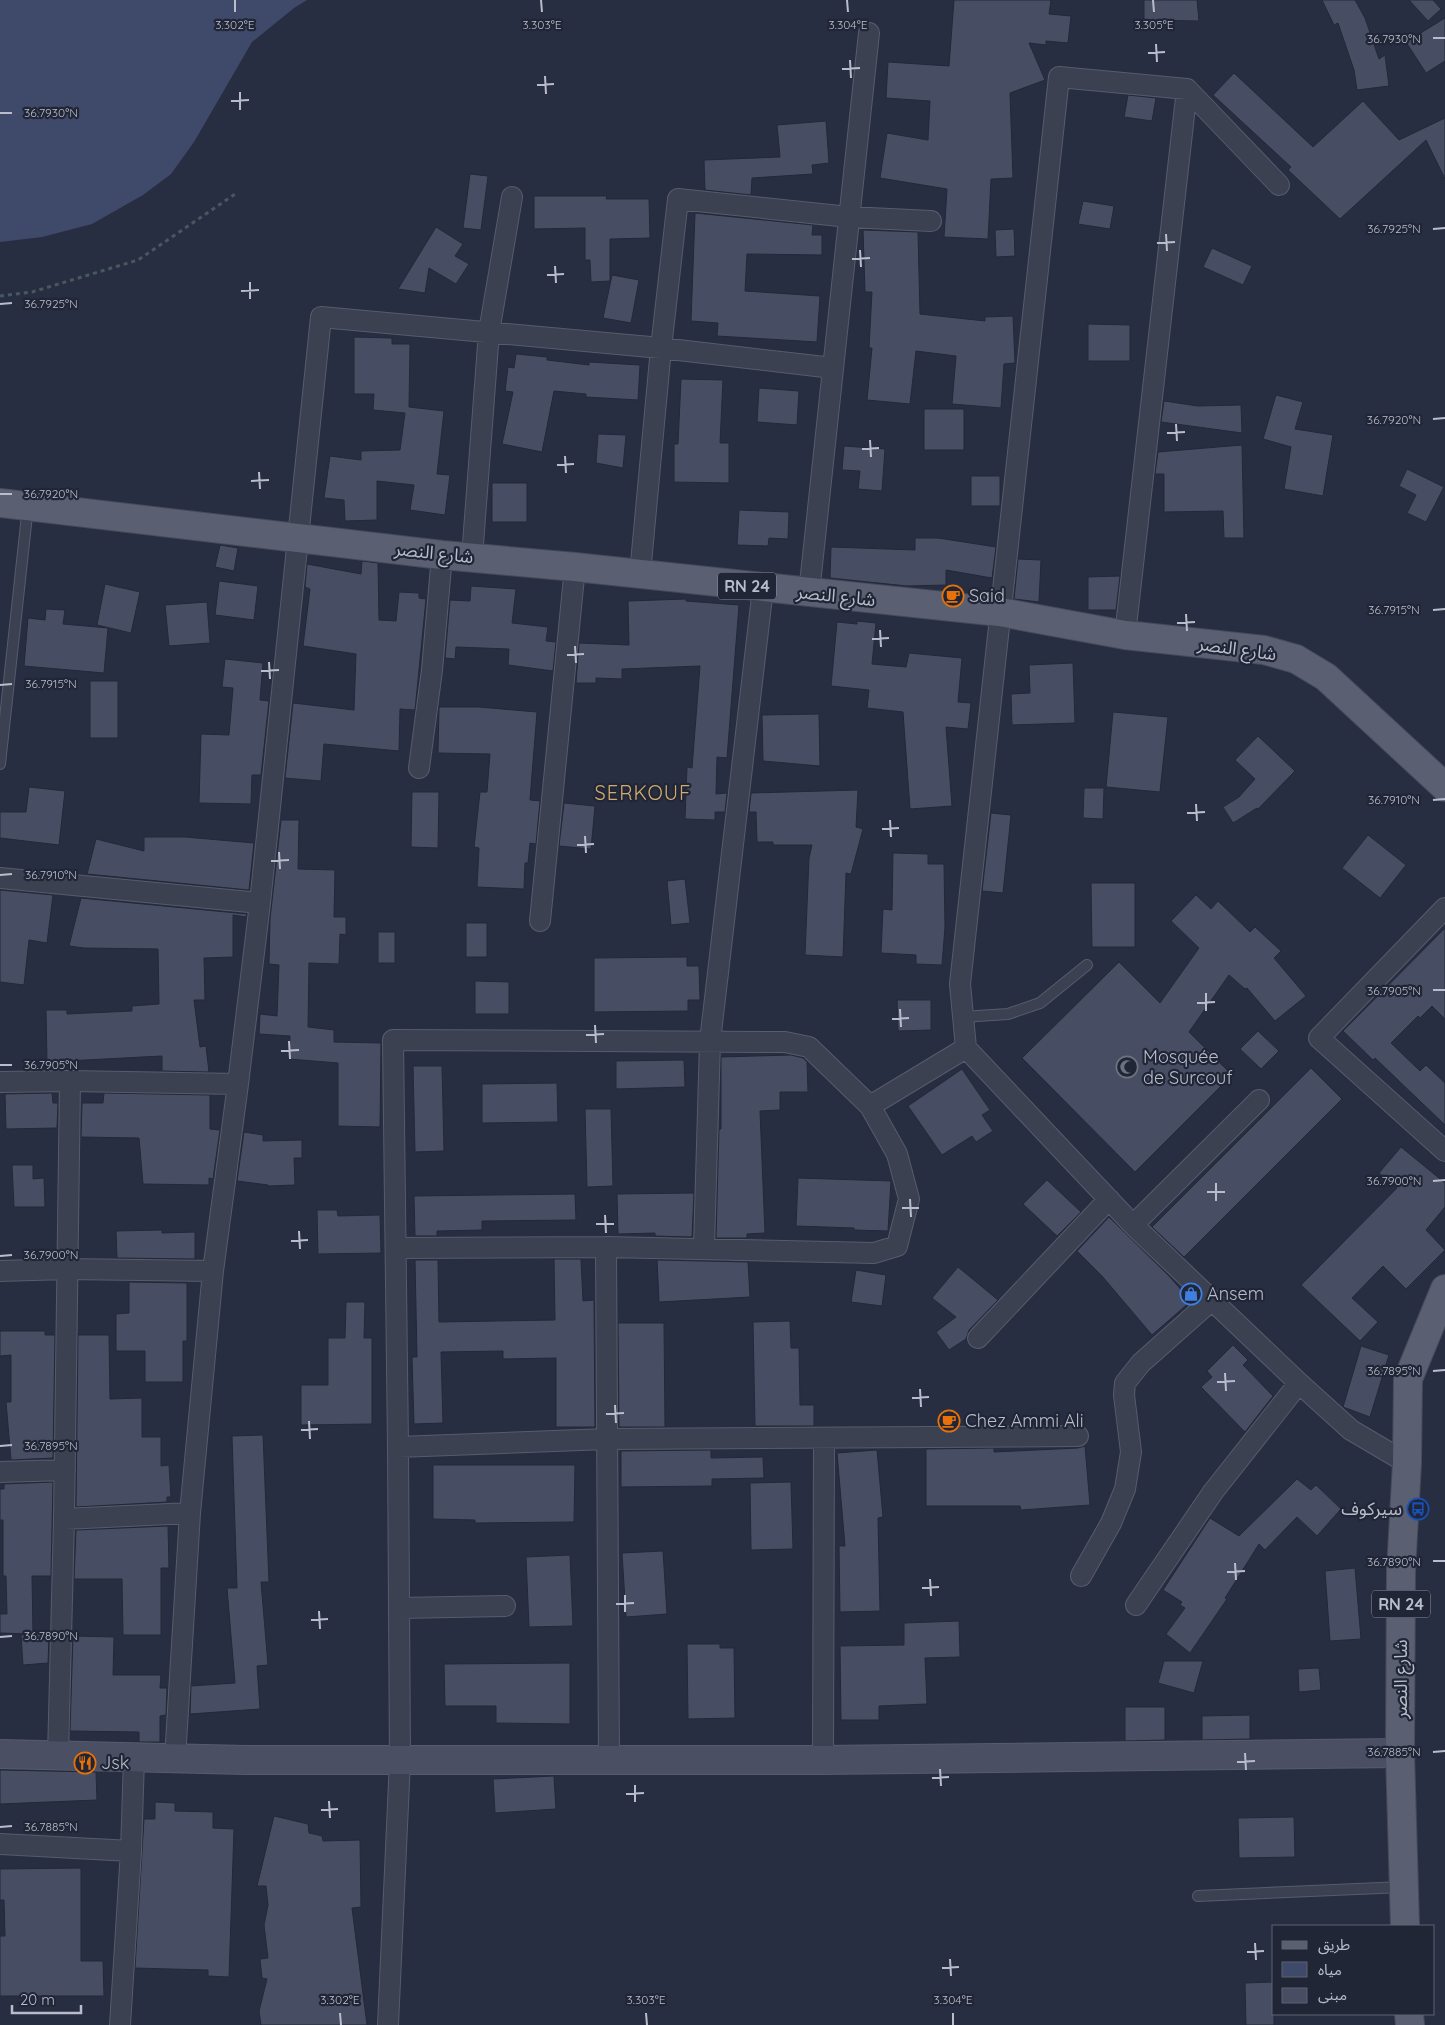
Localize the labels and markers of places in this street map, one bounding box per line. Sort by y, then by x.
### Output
cafe icon: Said [941,584,965,608]
place label: Said [969,584,1005,607]
place label: Mosquée de Surcouf [1143,1045,1233,1089]
mosque icon: Mosquée de Surcouf [1115,1055,1139,1079]
shop icon: Ansem [1179,1282,1203,1306]
place label: Ansem [1207,1282,1264,1305]
cafe icon: Chez Ammi Ali [937,1409,961,1433]
place label: Chez Ammi Ali [965,1409,1084,1432]
place label: سيركوف [1341,1497,1402,1520]
bus stop icon: سيركوف [1406,1497,1430,1521]
restaurant icon: Jsk [73,1751,97,1775]
place label: Jsk [101,1751,129,1774]

